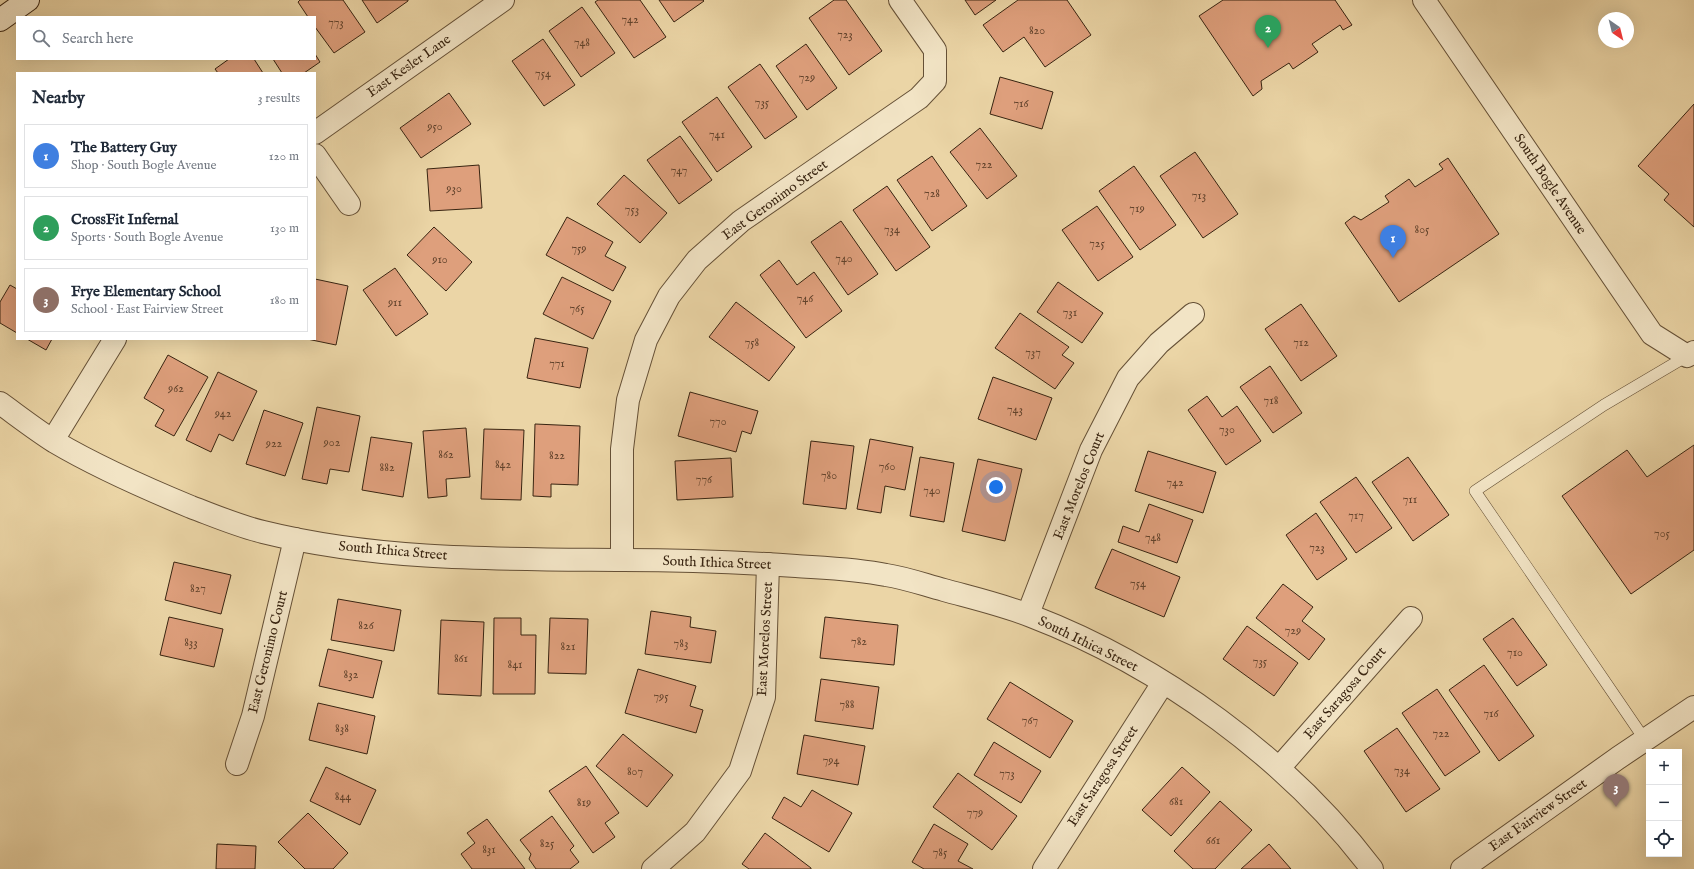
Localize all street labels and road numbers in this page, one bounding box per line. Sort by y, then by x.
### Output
street label: East Kesler Lane [364,30,455,102]
street label: South Bogle Avenue [1510,130,1591,238]
street label: East Geronimo Street [719,156,831,244]
street label: East Morelos Court [1049,429,1109,543]
street label: South Ithica Street [338,537,448,565]
street label: South Ithica Street [662,552,772,574]
street label: East Morelos Street [753,581,777,697]
street label: East Geronimo Court [244,589,292,715]
street label: South Ithica Street [1035,612,1141,676]
street label: East Saragosa Court [1300,643,1390,743]
street label: East Saragosa Street [1064,722,1142,830]
street label: East Fairview Street [1486,774,1591,856]

